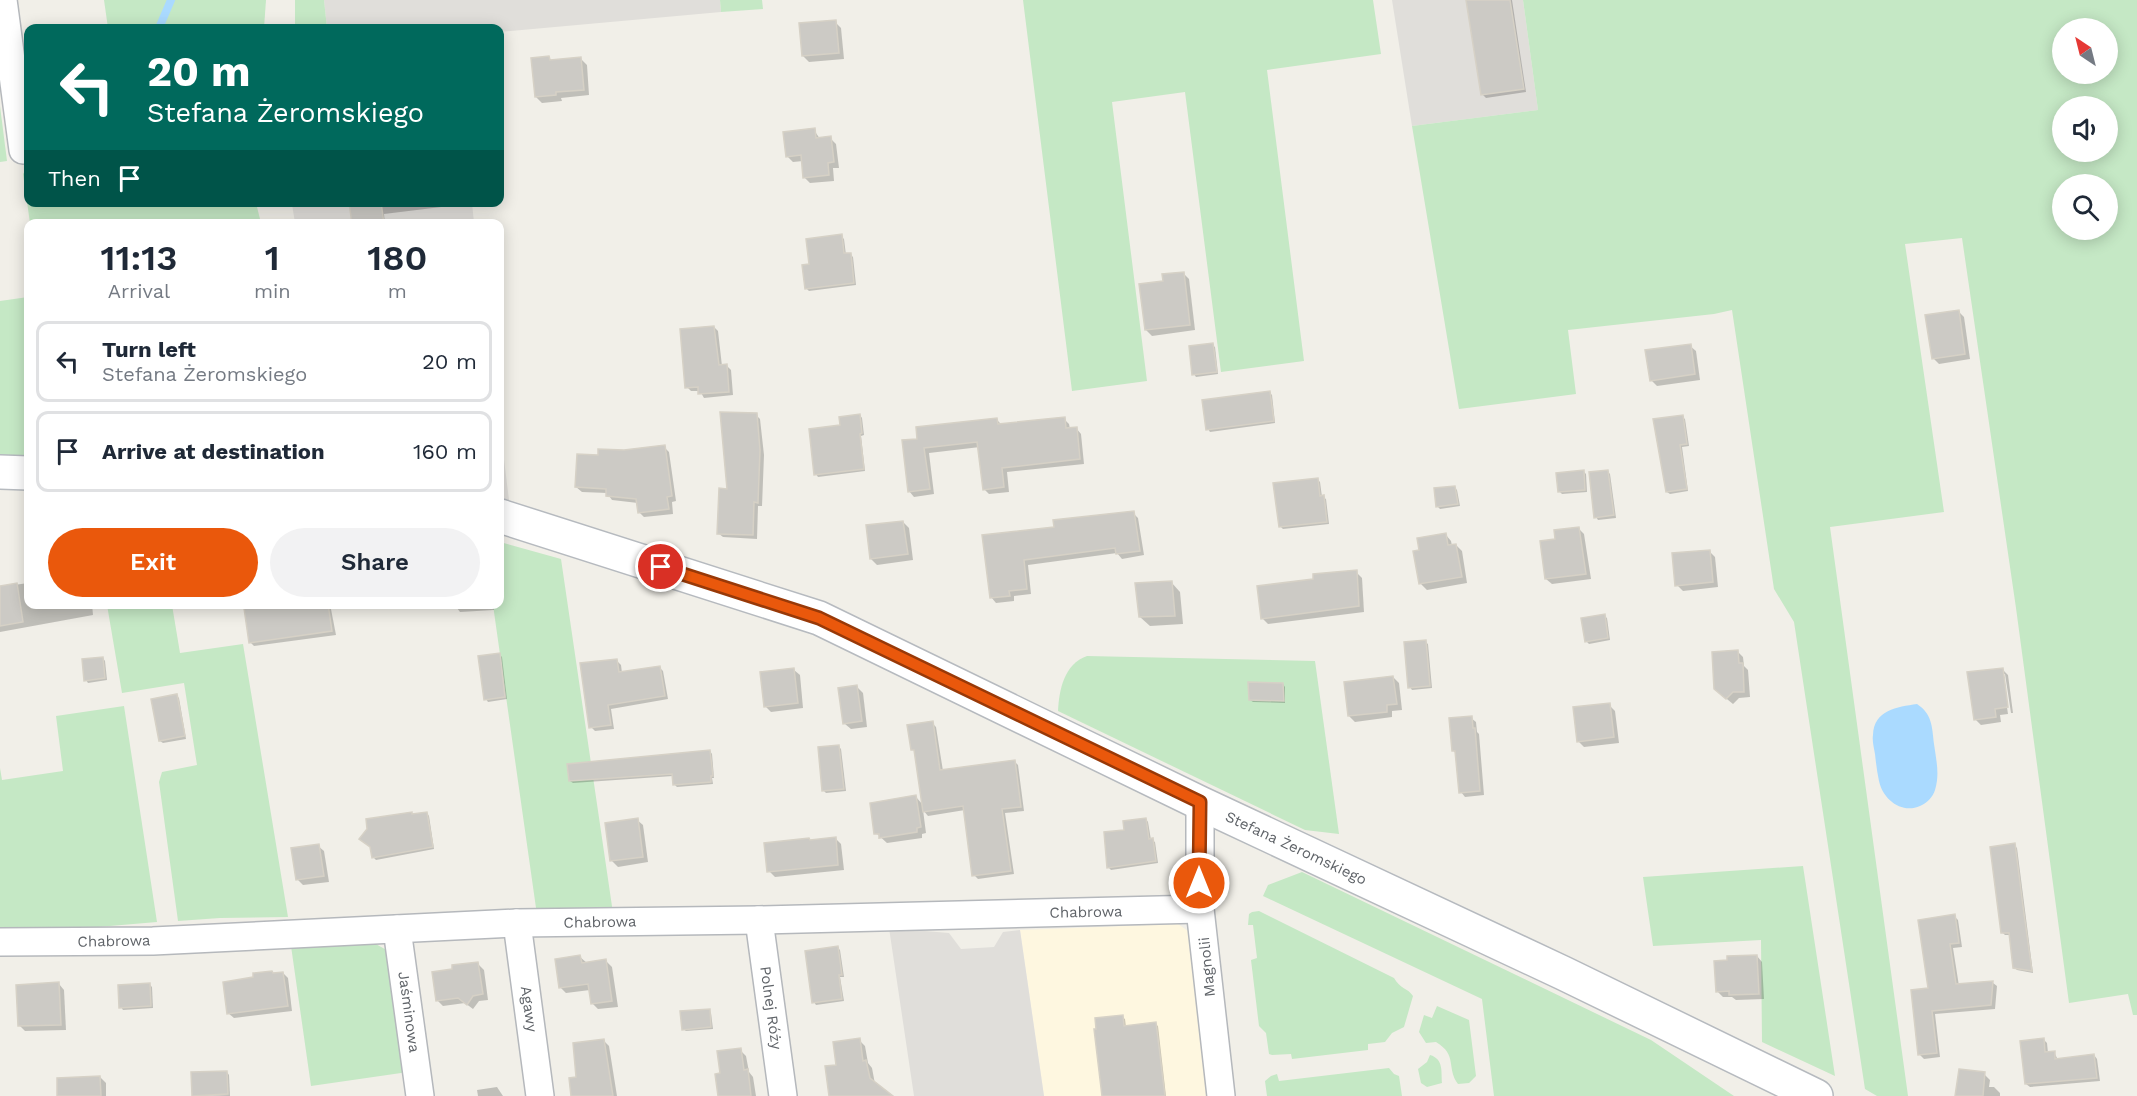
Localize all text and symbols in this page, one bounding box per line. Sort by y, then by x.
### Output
north arrow [2052,18,2118,84]
map controls [2052,18,2118,240]
text: 20 m [147,47,251,96]
icon: left [48,48,126,126]
button: sound [2052,96,2118,162]
text: Stefana Żeromskiego [147,97,424,129]
icon: arrive [113,162,146,195]
text: Then [48,166,101,191]
button: search [2052,174,2118,240]
text: 11:13 [100,237,177,279]
text: 1 [265,237,280,279]
text: 180 [367,237,427,279]
text: Arrival [108,279,170,303]
text: min [254,279,291,303]
text: m [388,279,407,303]
text: Turn left [102,337,196,362]
icon: left [51,345,84,378]
text: 20 m [422,349,477,374]
text: Stefana Żeromskiego [102,362,307,386]
icon: arrive [51,435,84,468]
text: Arrive at destination [102,439,325,464]
text: 160 m [413,439,477,464]
button: Exit [48,528,258,597]
button: Share [270,528,480,597]
pin [635,541,686,592]
icon: arrive [644,550,677,583]
street label: Stefana Żeromskiego [1222,807,1370,889]
position arrow [1167,851,1231,915]
street label: Chabrowa [1049,902,1123,922]
street label: Chabrowa [563,912,637,932]
street label: Chabrowa [77,931,151,951]
street label: Magnolii [1195,936,1219,998]
street label: Polnej Róży [756,965,786,1051]
street label: Jaśminowa [394,970,424,1054]
street label: Agawy [517,985,541,1034]

